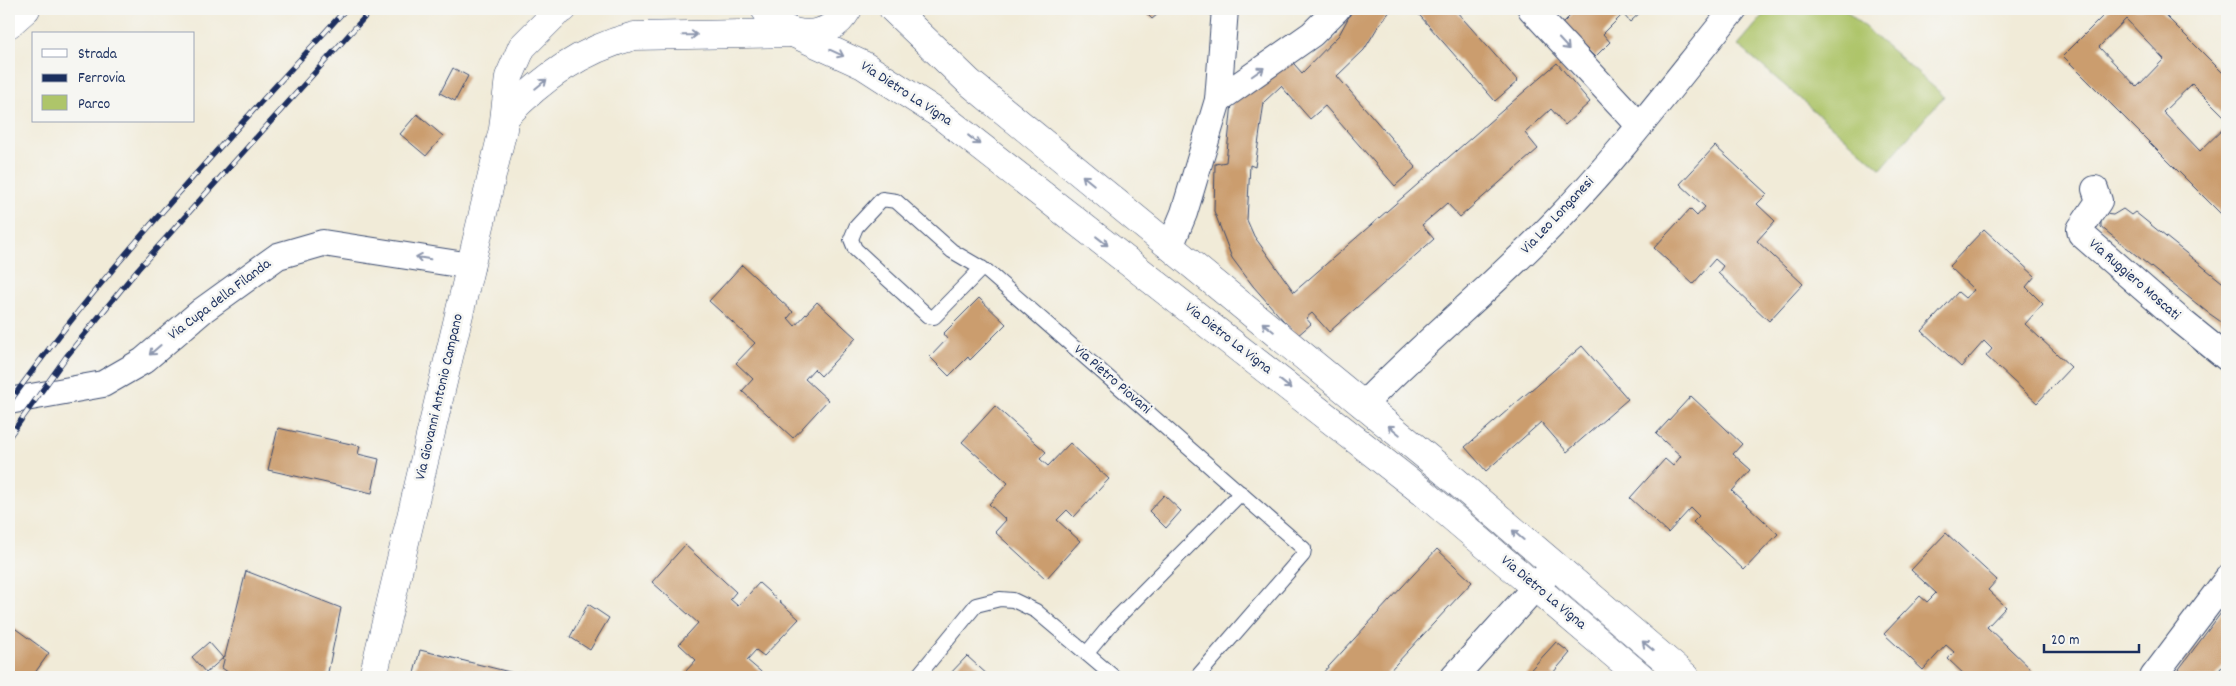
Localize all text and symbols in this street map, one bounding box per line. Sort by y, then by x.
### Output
one-way arrow [682,30,698,40]
legend [32,32,195,122]
one-way arrow [1558,38,1570,51]
text: Strada [78,44,118,66]
one-way arrow [829,49,844,58]
street label: Via Dietro La Vigna [856,56,957,133]
one-way arrow [1251,67,1265,77]
text: Ferrovia [78,68,126,90]
one-way arrow [534,78,547,89]
text: Parco [78,94,110,116]
one-way arrow [967,135,980,146]
street label: Via Leo Longanesi [1516,172,1600,260]
one-way arrow [1082,174,1095,185]
street label: Via Ruggiero Moscati [2083,234,2185,326]
one-way arrow [1095,235,1108,246]
street label: Via Cupa della Filanda [164,253,277,346]
one-way arrow [415,253,431,263]
street label: Via Dietro La Vigna [1180,298,1277,381]
street label: Via Giovanni Antonio Campano [410,311,470,482]
one-way arrow [1262,321,1275,332]
street label: Via Pietro Piovani [1068,340,1156,420]
one-way arrow [149,344,162,356]
one-way arrow [1278,378,1291,389]
one-way arrow [1387,424,1400,435]
one-way arrow [1511,529,1524,540]
street label: Via Dietro La Vigna [1495,551,1591,636]
scale bar [2044,621,2138,653]
text: 20 m [2051,630,2079,652]
one-way arrow [1642,640,1655,651]

